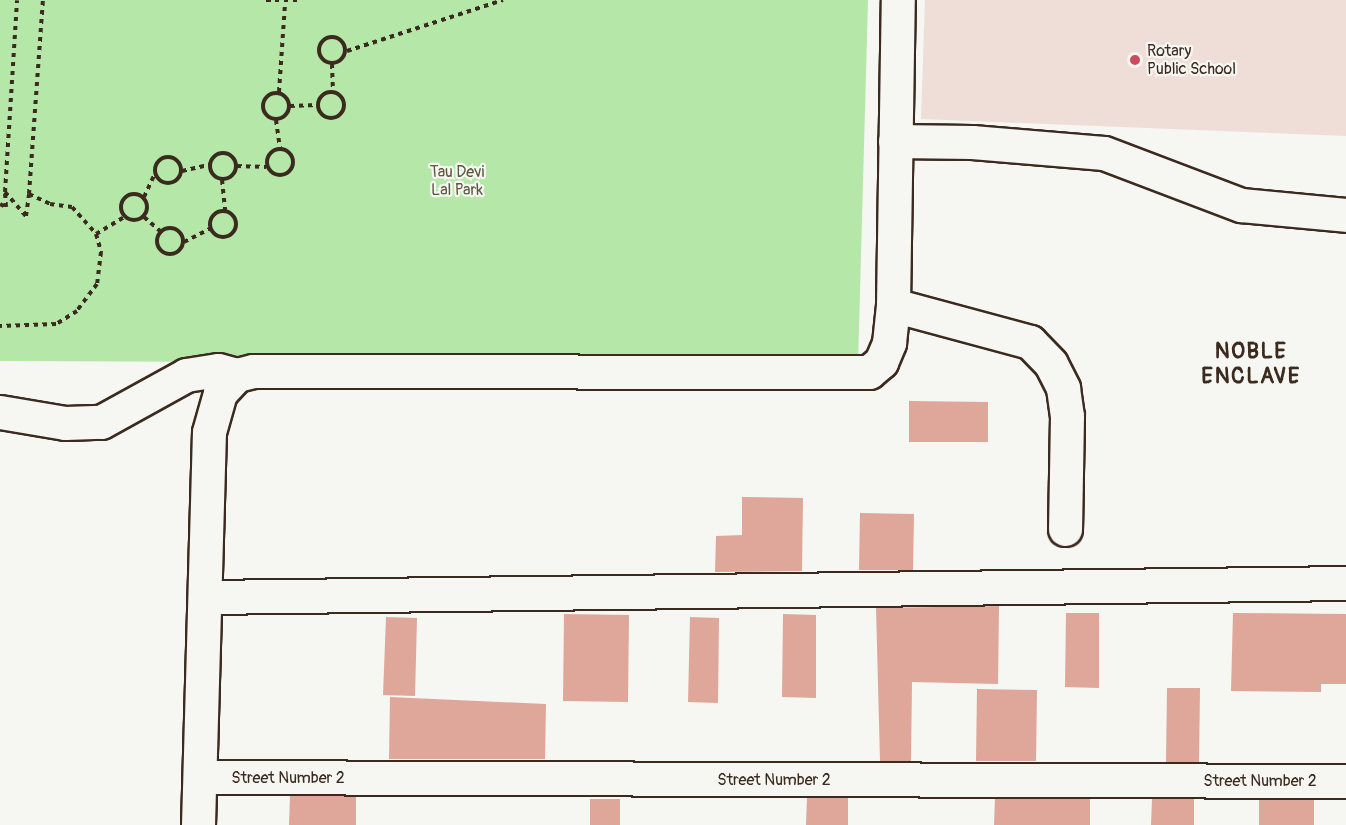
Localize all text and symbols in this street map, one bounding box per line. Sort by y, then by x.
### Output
place label: Rotary Public School [1147,41,1236,79]
marker: Rotary Public School [1128,53,1142,67]
park label: Tau Devi Lal Park [430,162,484,200]
district label: NOBLE ENCLAVE [1201,338,1301,390]
street label: Street Number 2 [231,768,345,788]
street label: Street Number 2 [717,770,831,790]
street label: Street Number 2 [1203,771,1317,791]

